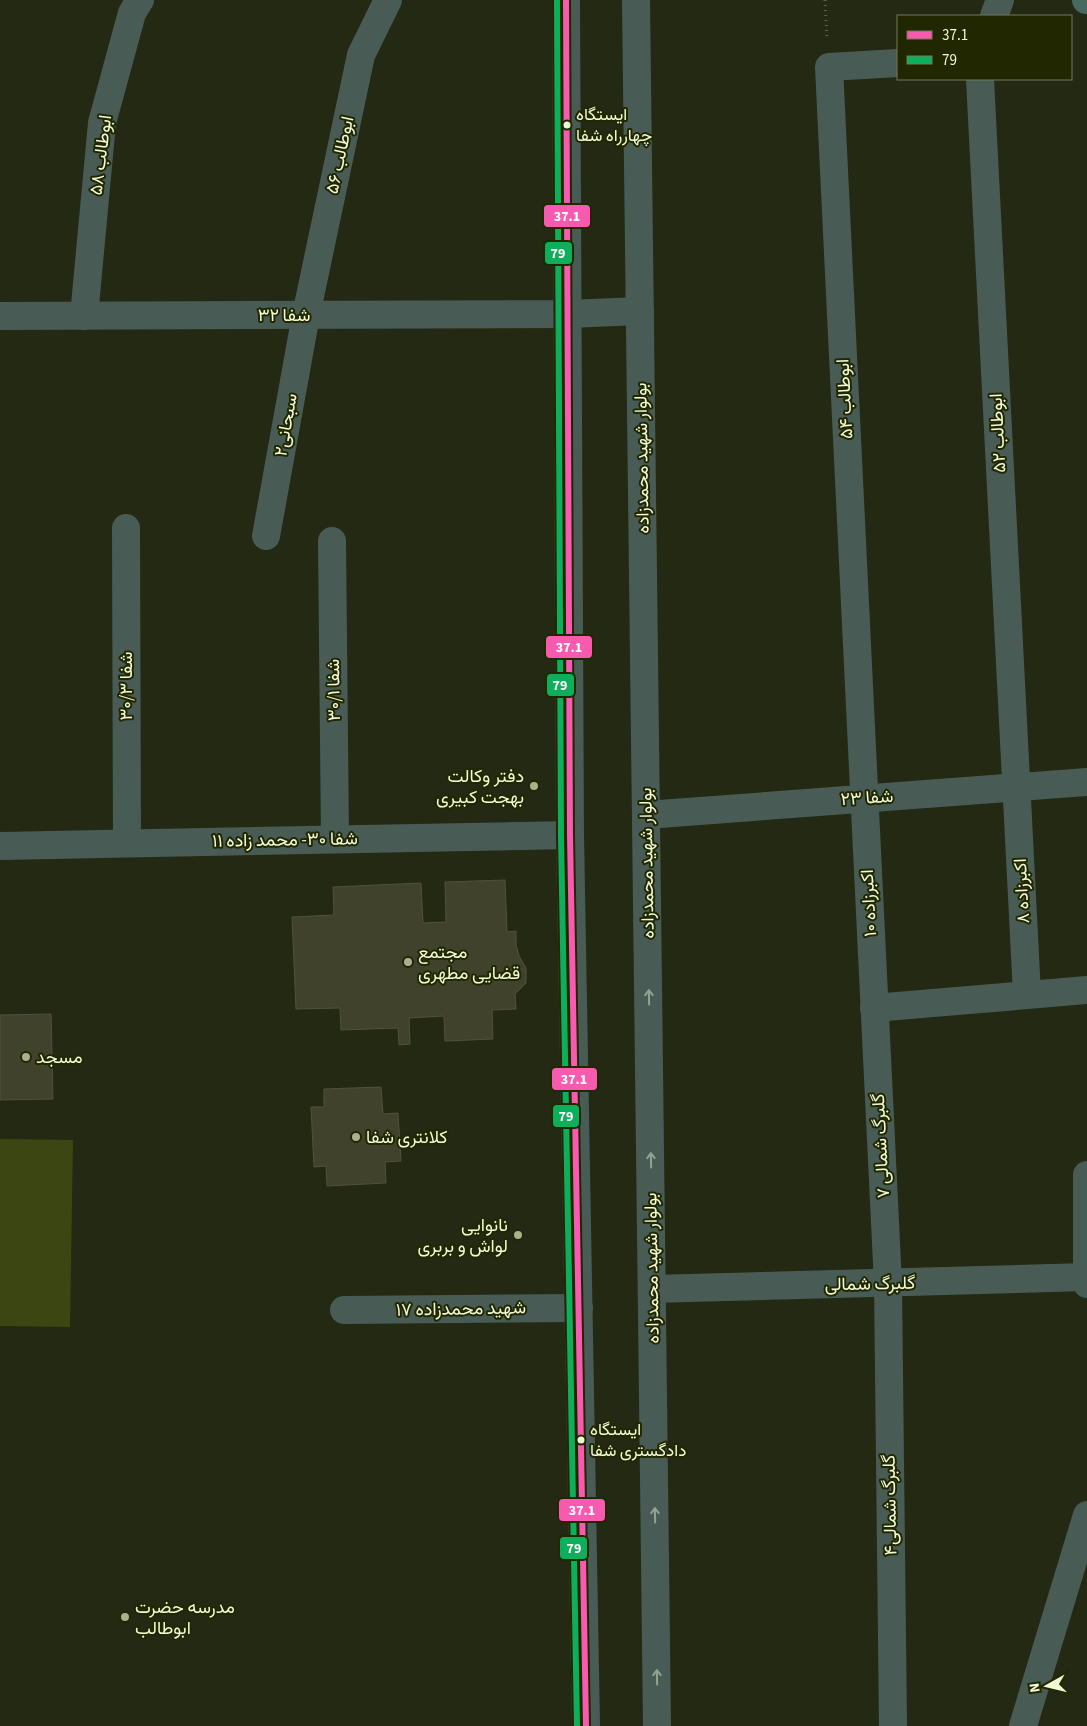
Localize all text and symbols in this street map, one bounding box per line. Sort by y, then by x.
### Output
legend [897,15,1072,80]
text: 37.1 [942,25,968,46]
text: 79 [942,50,957,71]
place label: ایستگاه چهارراه شفا [576,103,652,148]
street label: ابوطالب ۵۸ [84,113,118,197]
street label: ابوطالب ۵۶ [320,114,360,196]
marker: ایستگاه چهارراه شفا [562,120,572,130]
line badge: 37.1 [543,204,591,228]
text: 37.1 [554,207,580,227]
line badge: 79 [544,241,573,265]
text: 79 [551,244,565,264]
street label: شفا ۳۲ [258,303,310,328]
street label: ابوطالب ۵۴ [830,358,860,440]
street label: بولوار شهید محمدزاده [628,382,656,534]
street label: سبحانی۲ [268,391,304,459]
street label: ابوطالب ۵۲ [983,393,1013,473]
line badge: 37.1 [545,635,593,659]
text: 37.1 [556,638,582,658]
street label: ۳۰/۳ شفا [114,651,139,721]
street label: شفا ۳۰/۱ [321,659,347,721]
line badge: 79 [546,673,575,697]
text: 79 [553,676,567,696]
place label: دفتر وکالت بهجت کبیری [436,764,524,810]
marker: دفتر وکالت بهجت کبیری [528,780,540,792]
street label: شفا ۲۳ [840,784,894,812]
street label: بولوار شهید محمدزاده [633,787,661,939]
street label: شفا ۳۰- محمد زاده ۱۱ [212,826,358,854]
street label: اکبرزاده ۸ [1008,858,1036,924]
street label: اکبرزاده ۱۰ [855,869,883,937]
place label: مجتمع قضایی مطهری [418,940,520,986]
marker: مجتمع قضایی مطهری [402,956,414,968]
one-way arrow [644,990,653,1006]
place label: مسجد [36,1045,83,1070]
marker: مسجد [20,1051,32,1063]
line badge: 37.1 [551,1067,598,1091]
text: 37.1 [561,1070,587,1090]
street label: گلبرگ شمالی ۷ [866,1093,896,1199]
line badge: 79 [552,1104,580,1128]
text: 79 [559,1107,573,1127]
place label: کلانتری شفا [366,1125,448,1150]
marker: کلانتری شفا [350,1131,362,1143]
one-way arrow [646,1152,655,1168]
street label: بولوار شهید محمدزاده [638,1192,666,1344]
place label: نانوایی لواش و بربری [417,1213,508,1259]
marker: نانوایی لواش و بربری [512,1229,524,1241]
street label: گلبرگ شمالی [824,1271,916,1297]
street label: شهید محمدزاده ۱۷ [396,1295,526,1323]
place label: ایستگاه دادگستری شفا [590,1418,686,1463]
marker: ایستگاه دادگستری شفا [576,1435,586,1445]
street label: گلبرگ شمالی۴ [877,1454,903,1556]
line badge: 37.1 [558,1498,606,1522]
text: 37.1 [569,1501,595,1521]
one-way arrow [650,1507,660,1524]
line badge: 79 [559,1536,588,1560]
text: 79 [567,1539,581,1559]
place label: مدرسه حضرت ابوطالب [135,1595,235,1641]
marker: مدرسه حضرت ابوطالب [119,1611,131,1623]
north arrow [1022,1661,1072,1711]
one-way arrow [652,1670,662,1686]
text: N [1025,1682,1046,1694]

